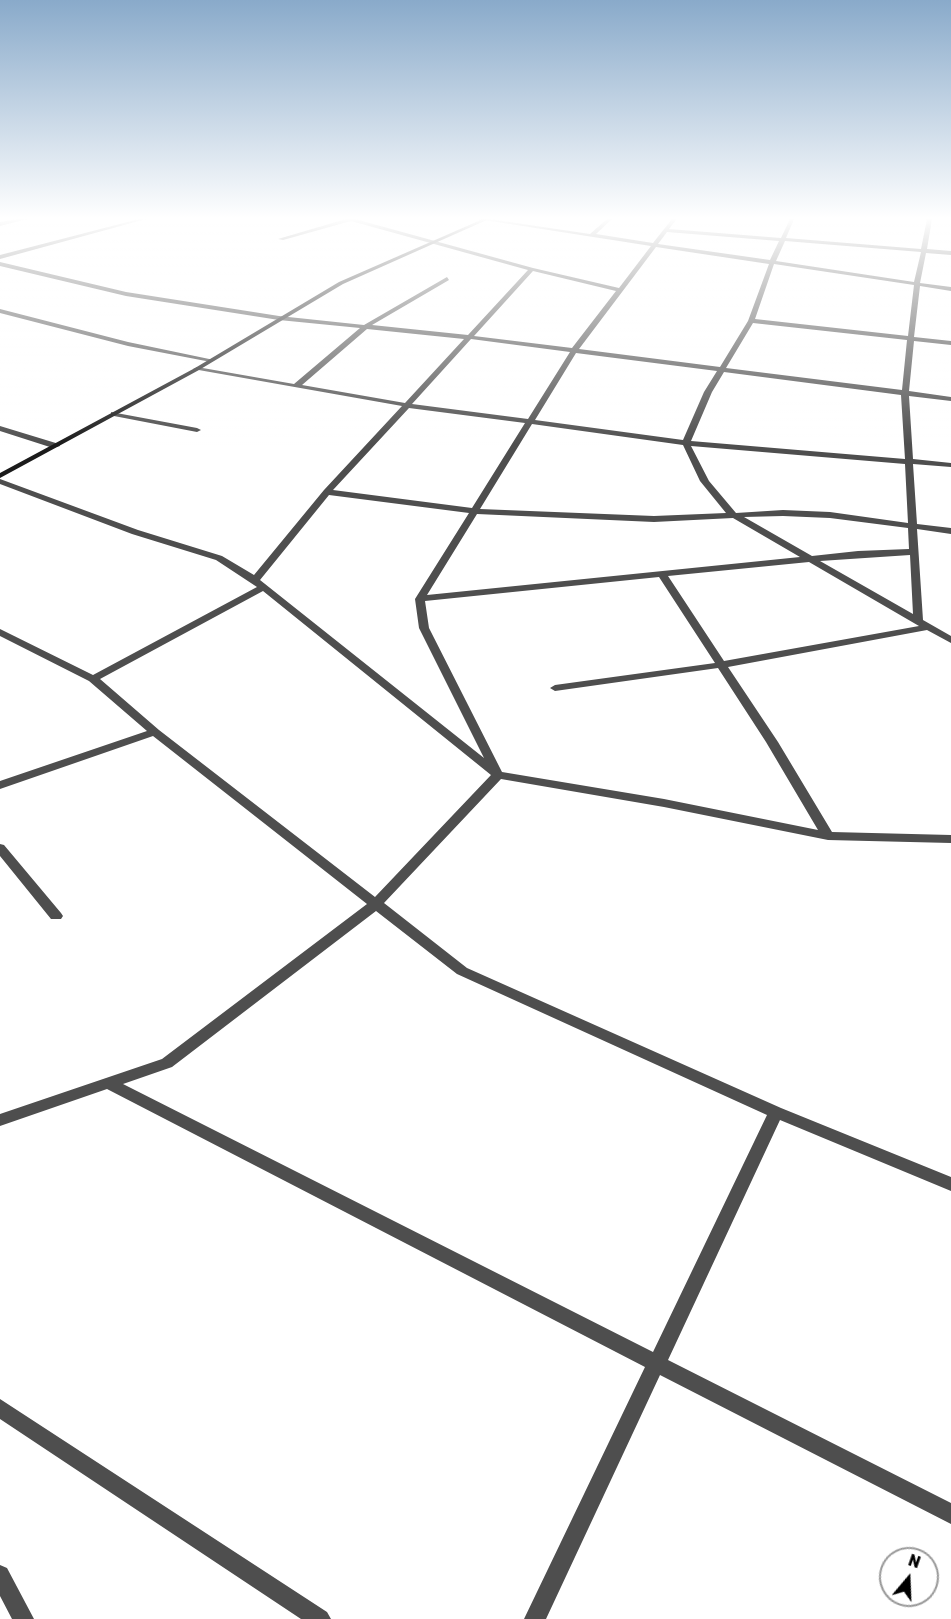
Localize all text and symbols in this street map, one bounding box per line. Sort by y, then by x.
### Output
north arrow [879,1547,939,1607]
text: N [906,1551,923,1572]

